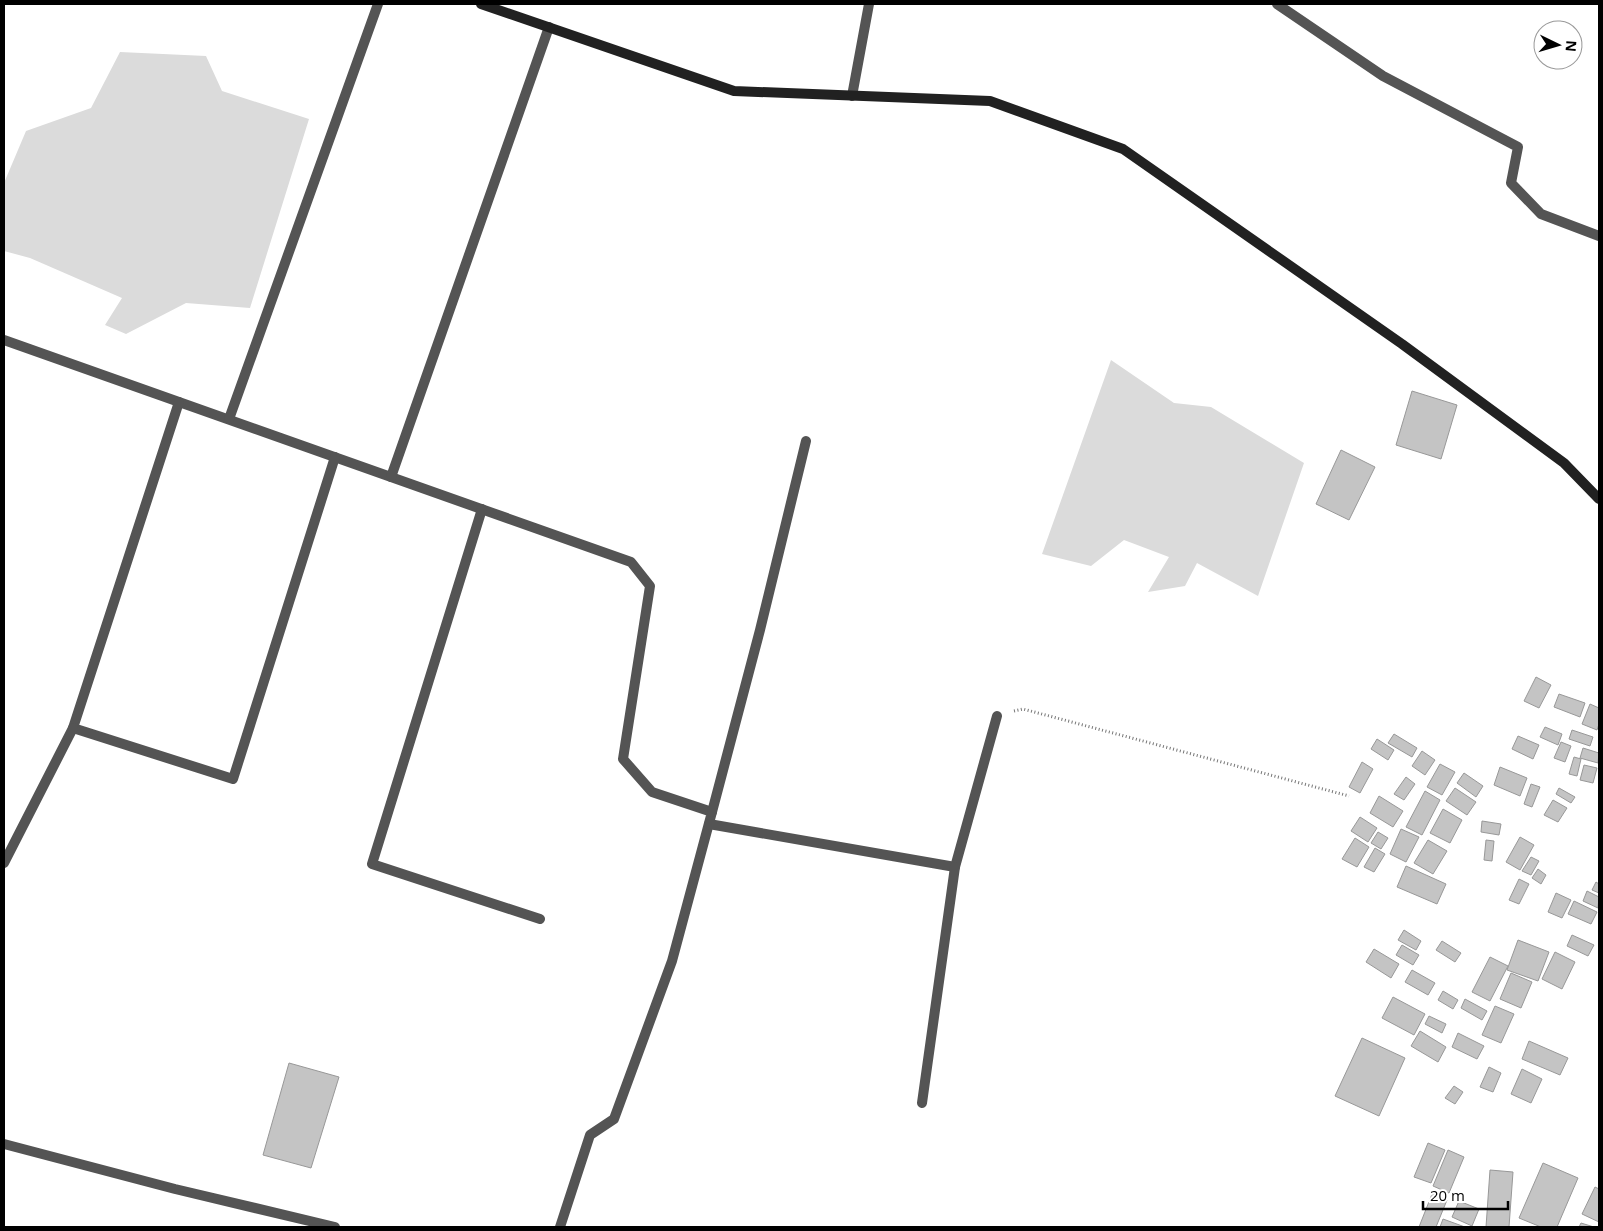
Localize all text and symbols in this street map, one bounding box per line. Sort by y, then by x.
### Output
north arrow [1533,20,1583,70]
text: N [1561,40,1581,53]
scale bar [1423,1178,1508,1210]
text: 20 m [1430,1185,1465,1205]

